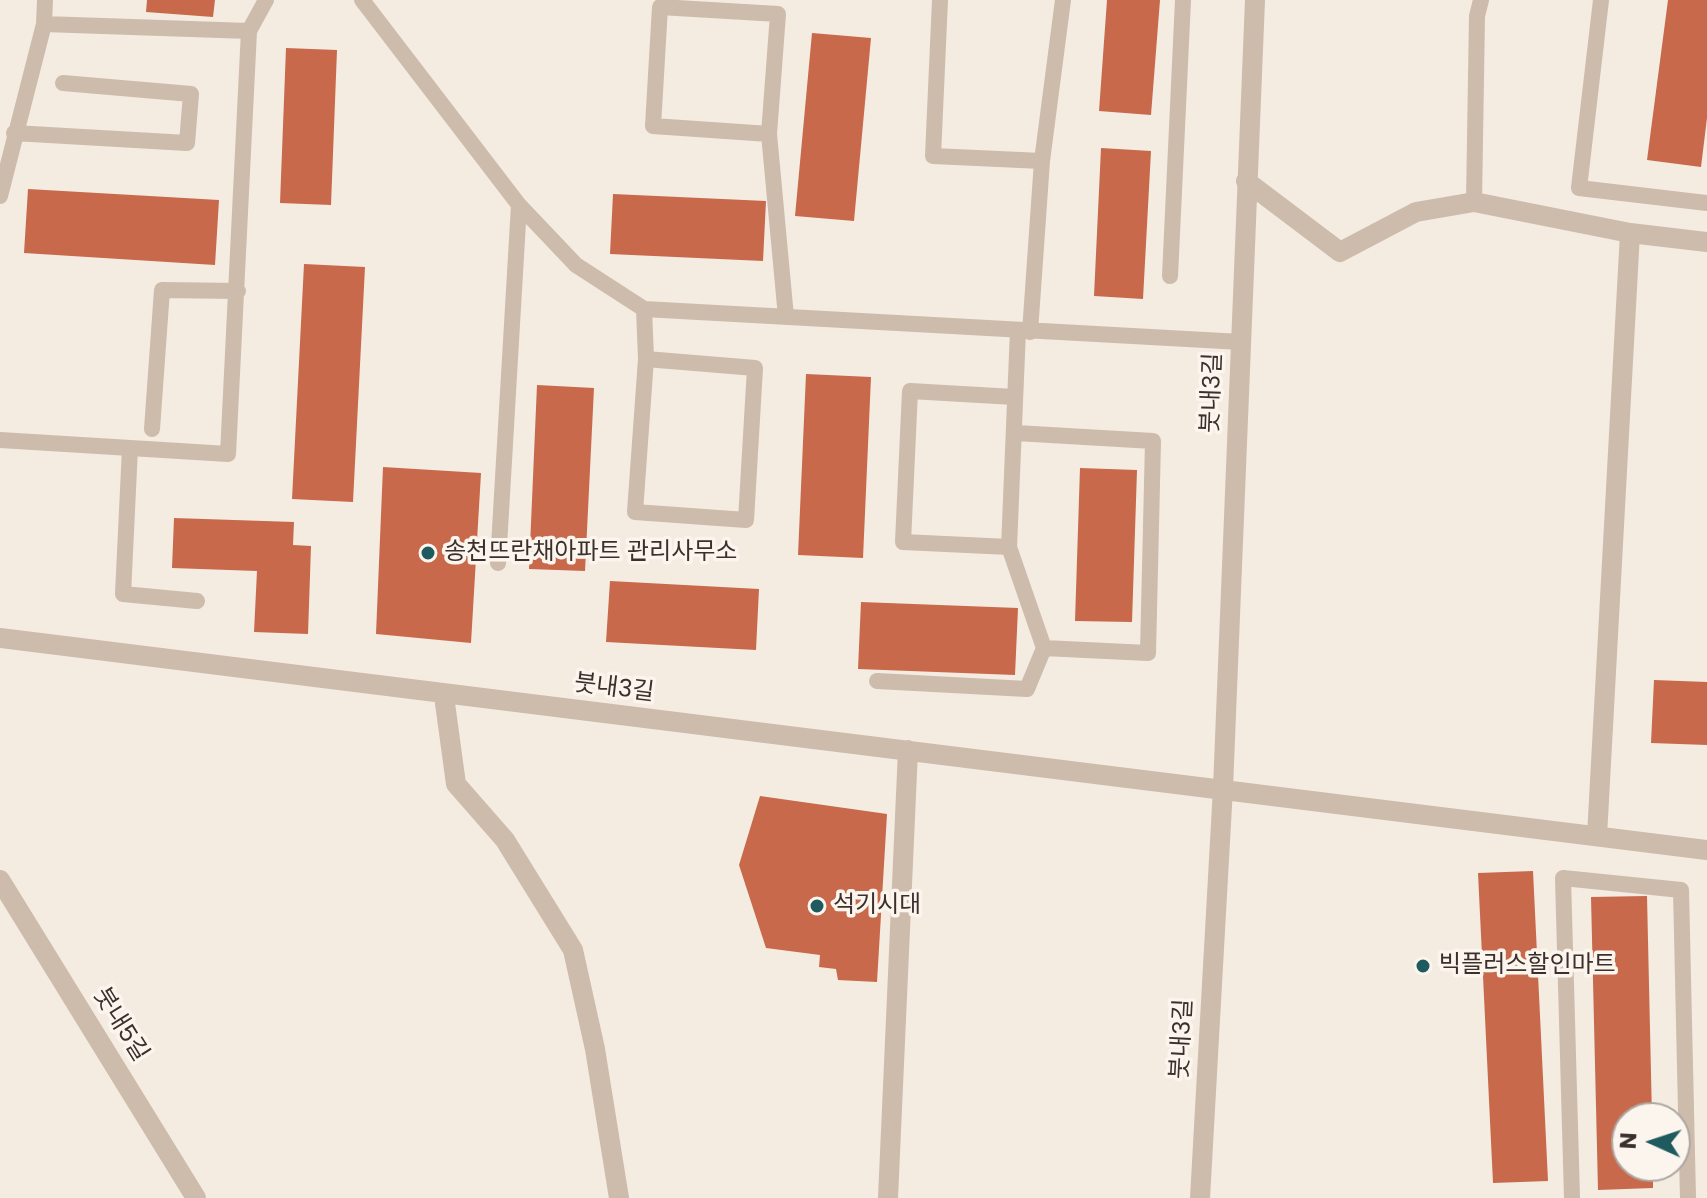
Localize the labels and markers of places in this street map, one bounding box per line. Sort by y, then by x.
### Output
place label: 송천뜨란채아파트 관리사무소 [444,539,737,567]
marker: 송천뜨란채아파트 관리사무소 [419,544,437,562]
place label: 석기시대 [833,892,921,920]
marker: 석기시대 [808,897,826,915]
place label: 빅플러스할인마트 [1439,952,1616,980]
marker: 빅플러스할인마트 [1414,957,1432,975]

